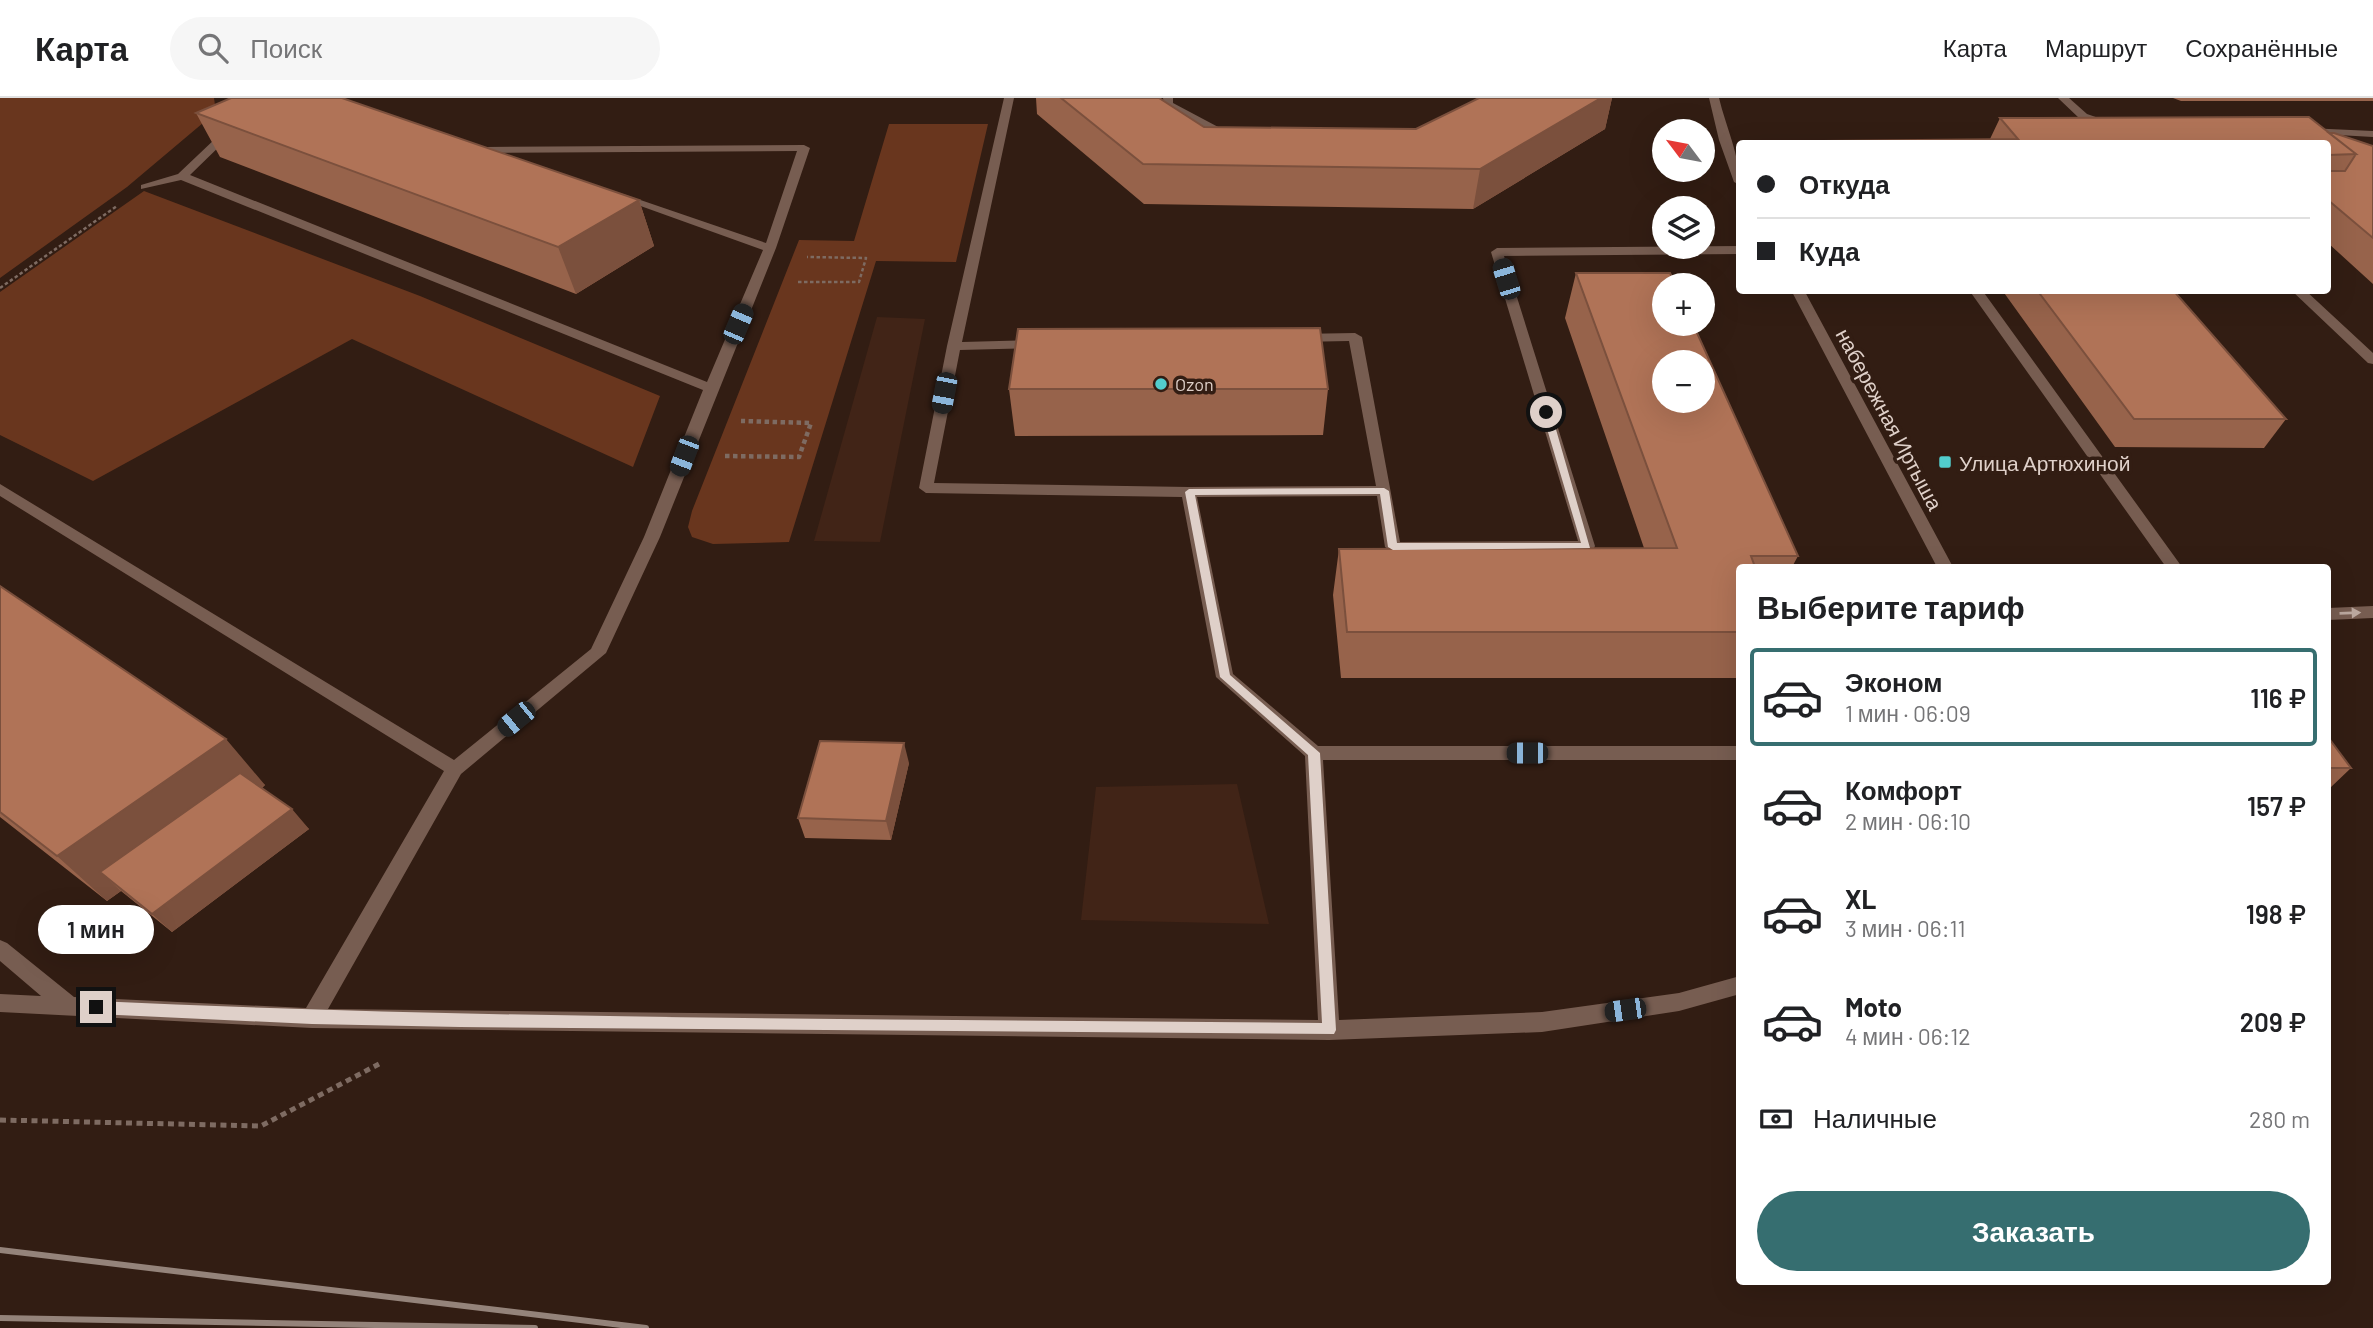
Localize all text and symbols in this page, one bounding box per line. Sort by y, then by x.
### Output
search box [170,17,660,80]
text: Карта [35,28,128,68]
icon: search [194,29,232,67]
text: Поиск [250,32,322,63]
text: Карта [1943,33,2007,62]
text: Маршрут [2045,33,2147,62]
text: Сохранённые [2185,33,2338,62]
north arrow [1652,119,1715,182]
map controls [1652,119,1715,413]
text: Откуда [1799,168,1890,199]
button: layers [1652,196,1715,259]
text: Куда [1799,235,1860,266]
car [1490,256,1523,302]
button: + [1652,273,1715,336]
car [721,301,756,347]
street label: набережная Иртыша [1831,324,1949,514]
button: − [1652,350,1715,413]
car [930,370,959,416]
place label: Ozon [1175,373,1214,395]
marker: Ozon [1153,376,1169,392]
route start [1530,396,1562,428]
car [667,433,702,479]
place label: Улица Артюхиной [1959,450,2130,475]
marker: Улица Артюхиной [1937,454,1953,470]
text: Выберите тариф [1757,587,2025,625]
one-way arrow [2339,608,2361,619]
icon: car [1761,666,1824,729]
text: Эконом [1845,666,1943,697]
text: 116 ₽ [2250,682,2306,713]
car [494,698,539,740]
text: 1 мин · 06:09 [1845,699,1971,727]
car [1507,743,1549,764]
icon: car [1761,774,1824,837]
text: Комфорт [1845,774,1962,805]
text: 157 ₽ [2247,790,2306,821]
text: 2 мин · 06:10 [1845,807,1971,835]
icon: car [1761,882,1824,945]
text: XL [1845,883,1876,914]
text: 198 ₽ [2246,898,2306,929]
callout: 1 мин [38,906,154,954]
text: 3 мин · 06:11 [1845,914,1966,942]
text: 1 мин [67,915,125,943]
icon: car [1761,990,1824,1053]
route end [80,991,112,1023]
text: Moto [1845,991,1902,1022]
car [1603,997,1648,1023]
text: 209 ₽ [2240,1006,2306,1037]
text: 4 мин · 06:12 [1845,1022,1971,1050]
icon: cash [1757,1100,1795,1138]
text: Наличные [1813,1102,1937,1133]
text: 280 m [2249,1105,2310,1133]
button: Заказать [1757,1191,2310,1271]

